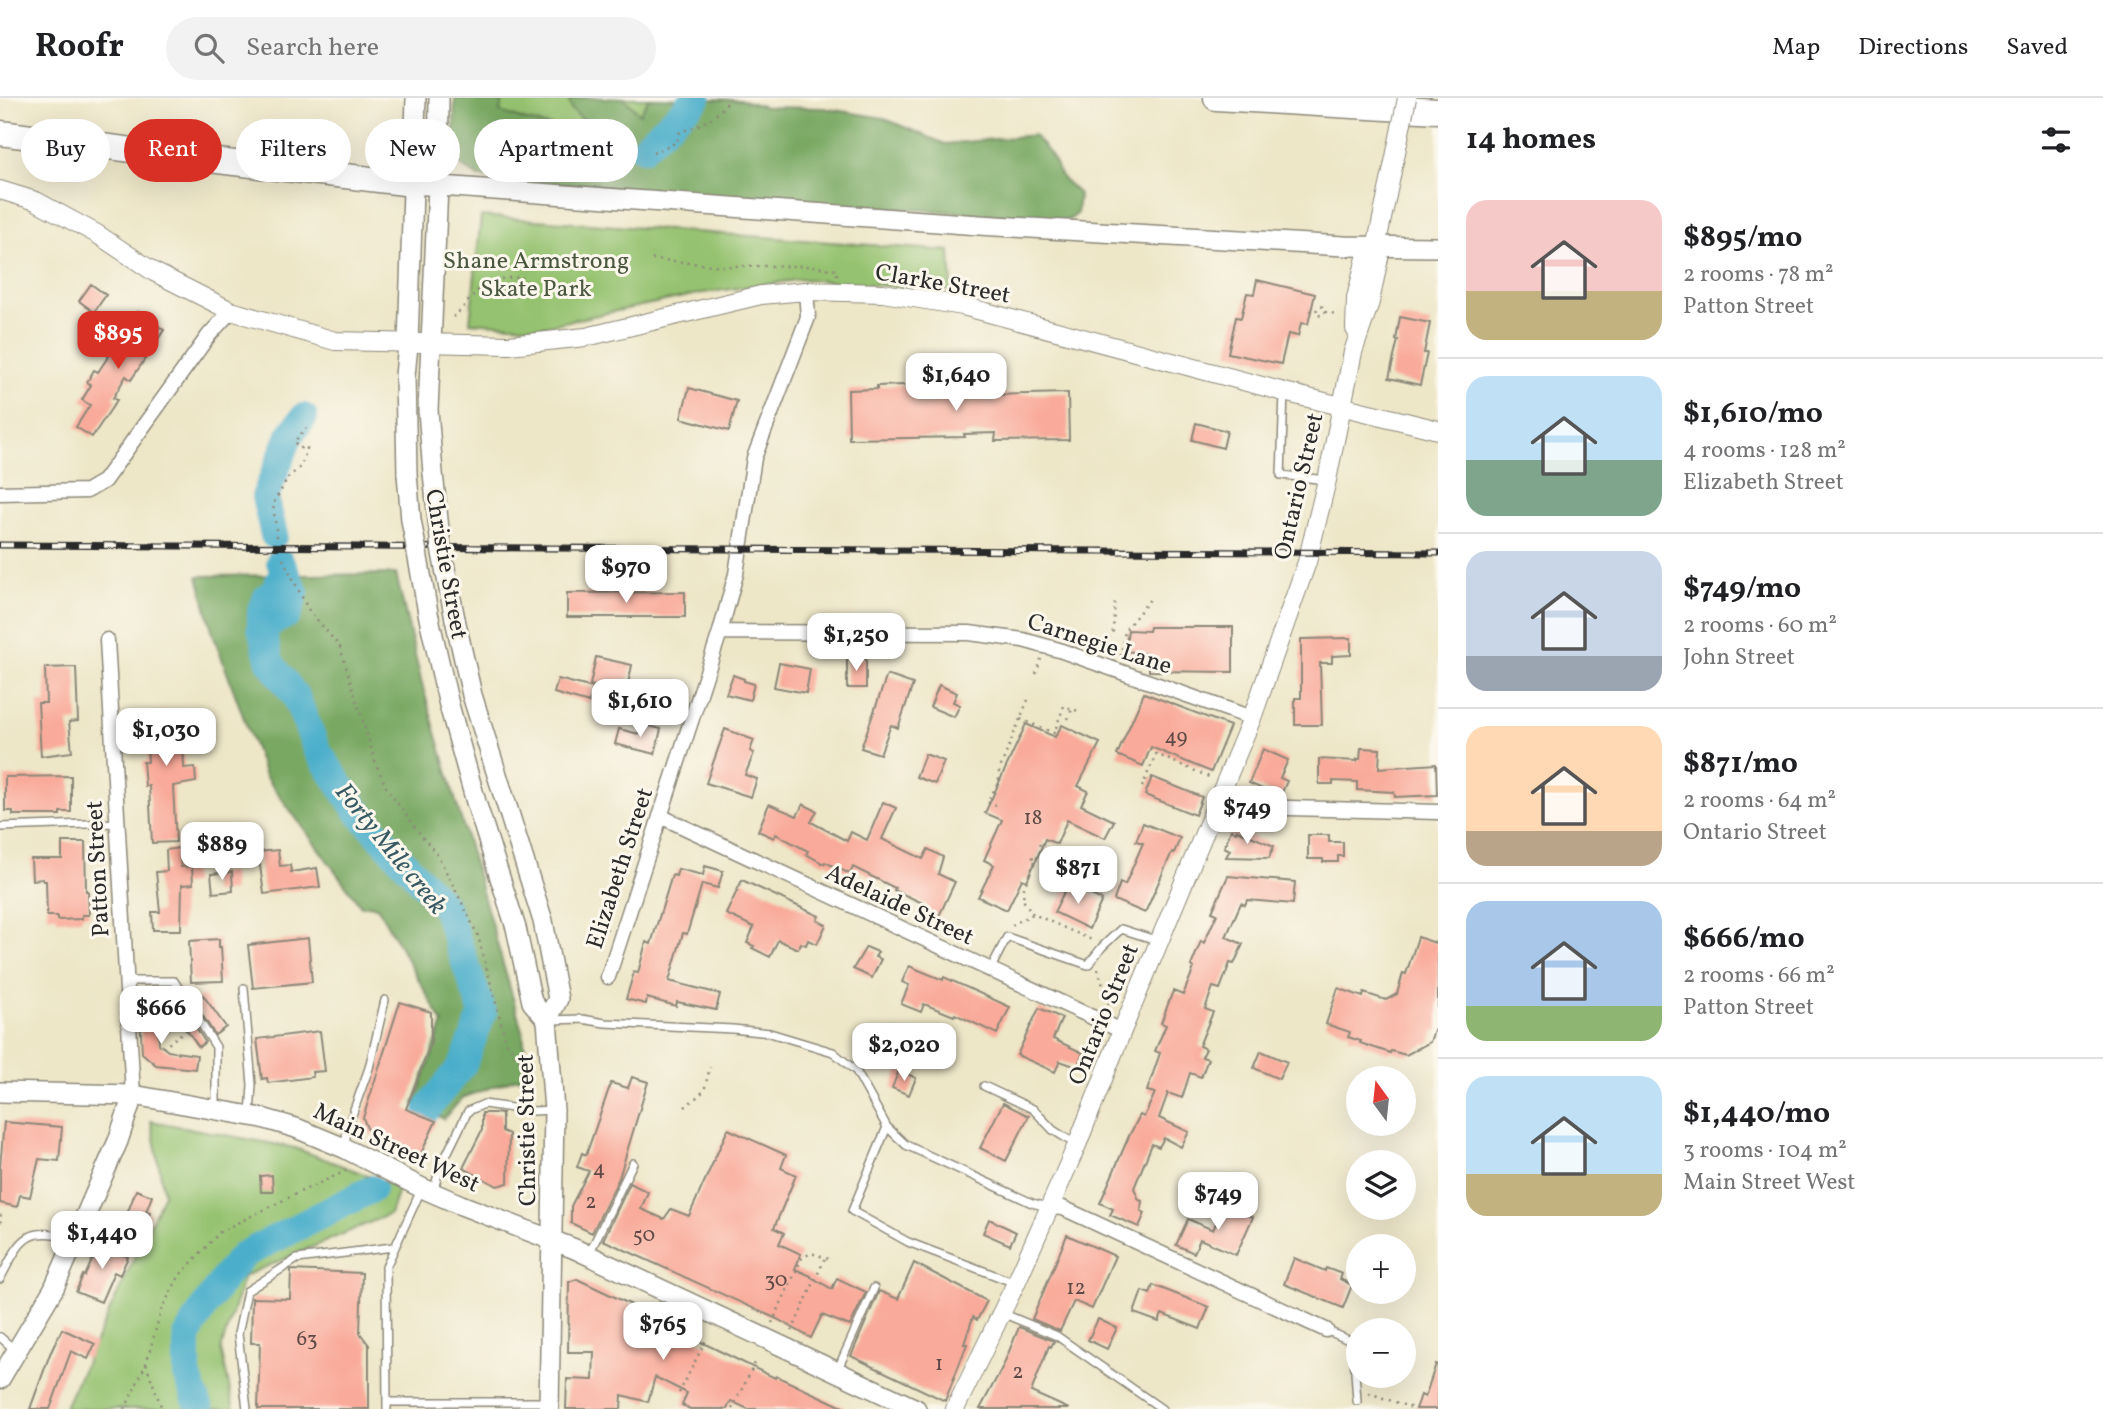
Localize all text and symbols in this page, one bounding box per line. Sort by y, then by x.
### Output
search box [166,17,656,80]
text: Roofr [35,25,124,71]
icon: search [190,29,228,67]
text: Search here [246,30,379,66]
text: Map [1772,31,1820,65]
text: Directions [1858,31,1968,65]
text: Saved [2006,31,2068,65]
chip: Buy [21,119,110,182]
chip: Rent [124,119,222,182]
chip: Filters [236,119,351,182]
chip: New [365,119,460,182]
chip: Apartment [474,119,638,182]
text: 14 homes [1466,119,1596,161]
icon: filters [2037,121,2075,159]
text: $895/mo [1683,217,1802,259]
icon: home [1522,228,1606,312]
park label: Shane Armstrong Skate Park [443,245,629,307]
street label: Clarke Street [872,256,1013,314]
text: 2 rooms · 78 m² [1683,259,1834,291]
text: Patton Street [1683,291,1814,323]
pin: $895 [77,312,159,371]
text: $895 [93,318,143,350]
pin: $1,640 [899,354,1013,413]
text: $1,640 [922,360,990,392]
text: $1,610/mo [1683,393,1823,435]
icon: home [1522,404,1606,488]
street label: Ontario Street [1267,410,1333,563]
text: 4 rooms · 128 m² [1683,435,1846,467]
text: Elizabeth Street [1683,467,1844,499]
street label: Christie Street [415,486,475,642]
pin: $970 [585,546,667,605]
text: $970 [601,552,651,584]
text: $749/mo [1683,568,1801,610]
icon: home [1522,579,1606,663]
street label: Carnegie Lane [1023,606,1176,684]
text: 2 rooms · 60 m² [1683,610,1837,642]
pin: $1,250 [799,614,913,673]
text: $1,250 [823,620,889,652]
text: John Street [1683,642,1795,674]
pin: $1,610 [583,680,697,739]
text: $1,610 [608,686,672,718]
pin: $1,030 [109,708,223,768]
text: $1,030 [132,715,200,747]
house number: 49 [1165,723,1188,752]
text: $871/mo [1683,743,1798,785]
icon: home [1522,754,1606,838]
water label: Forty Mile creek [326,776,455,923]
street label: Elizabeth Street [579,784,663,954]
text: 2 rooms · 64 m² [1683,785,1836,817]
pin: $749 [1206,786,1288,846]
text: $749 [1223,793,1271,825]
street label: Patton Street [78,800,120,938]
house number: 18 [1024,804,1042,833]
text: Ontario Street [1683,817,1827,849]
pin: $889 [181,822,263,882]
text: $889 [197,829,247,861]
pin: $871 [1037,846,1119,906]
text: $871 [1055,853,1101,885]
street label: Adelaide Street [819,857,979,955]
text: $666/mo [1683,918,1805,960]
icon: home [1522,929,1606,1013]
street label: Ontario Street [1061,939,1149,1091]
text: 2 rooms · 66 m² [1683,960,1835,992]
pin: $666 [120,986,202,1046]
text: Patton Street [1683,992,1814,1024]
text: $666 [136,993,186,1025]
pin: $2,020 [847,1024,961,1083]
text: $2,020 [868,1030,940,1062]
street label: Christie Street [510,1054,546,1206]
north arrow [1346,1066,1416,1136]
map controls [1346,1066,1416,1388]
text: $1,440/mo [1683,1093,1830,1135]
street label: Main Street West [307,1095,485,1202]
icon: home [1522,1104,1606,1188]
text: 3 rooms · 104 m² [1683,1135,1847,1167]
button: layers [1346,1150,1416,1220]
house number: 4 [593,1155,605,1184]
text: Main Street West [1683,1167,1855,1199]
pin: $749 [1177,1172,1259,1232]
text: $749 [1194,1179,1242,1211]
house number: 2 [585,1188,597,1217]
pin: $1,440 [45,1212,159,1271]
text: $1,440 [67,1218,137,1250]
house number: 50 [633,1221,655,1250]
button: + [1346,1234,1416,1304]
house number: 30 [765,1266,787,1295]
house number: 12 [1066,1274,1086,1303]
pin: $765 [622,1302,704,1362]
text: $765 [639,1309,687,1341]
button: − [1346,1318,1416,1388]
house number: 63 [296,1325,318,1354]
house number: 1 [935,1350,943,1379]
house number: 2 [1012,1358,1024,1387]

